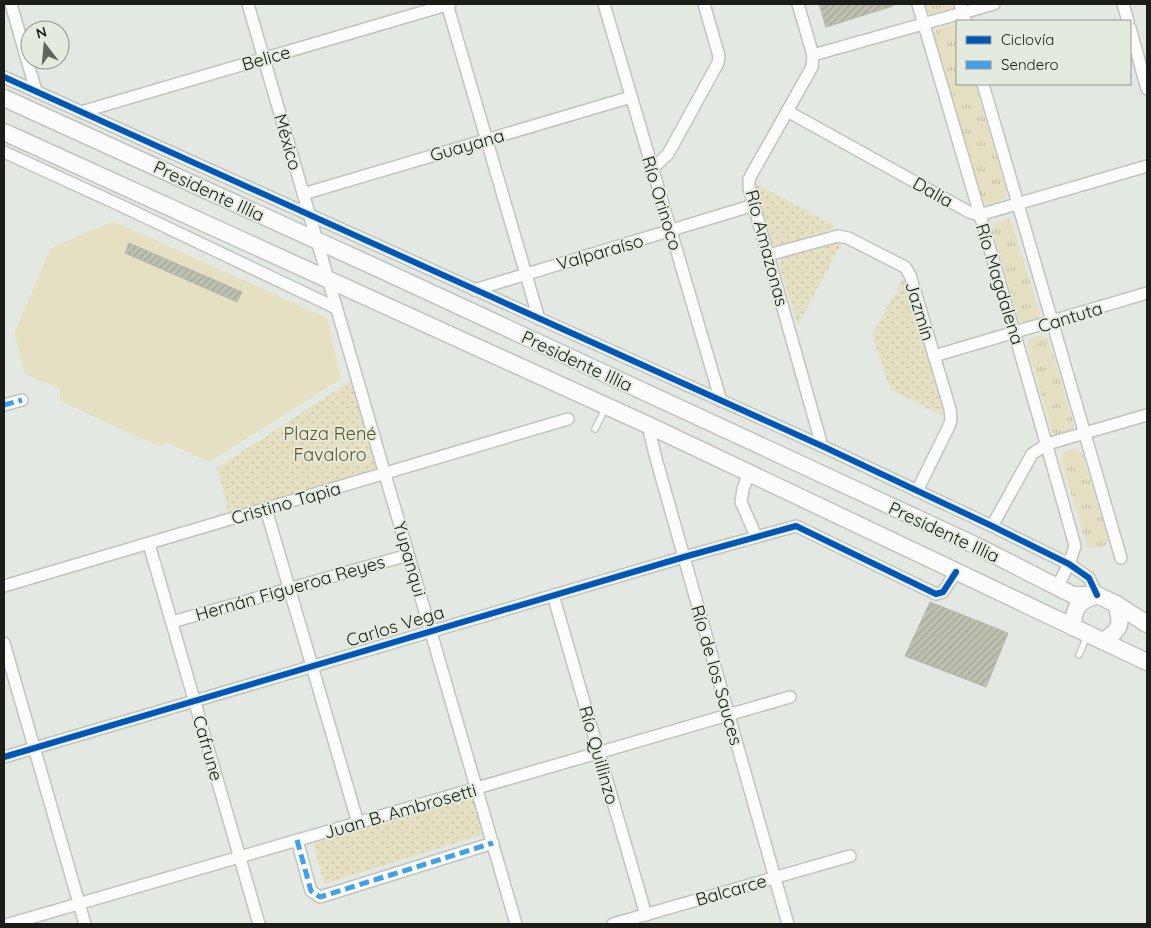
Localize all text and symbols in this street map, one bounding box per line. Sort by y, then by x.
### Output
north arrow [20,20,70,70]
legend [956,20,1131,85]
text: N [34,22,49,43]
text: Ciclovía [1001,30,1054,49]
street label: Belice [239,40,293,76]
text: Sendero [1001,55,1059,74]
street label: México [269,111,307,173]
street label: Guayana [427,123,507,167]
street label: Río Orinoco [637,153,687,253]
street label: Presidente Illia [150,155,268,227]
street label: Dalia [909,172,957,212]
street label: Río Amazonas [740,187,794,309]
street label: Río Magdalena [971,221,1029,347]
street label: Valparaíso [554,229,646,275]
street label: Jazmín [900,279,940,343]
street label: Cantuta [1035,296,1105,338]
street label: Presidente Illia [518,325,636,397]
park label: Plaza René Favaloro [284,422,376,466]
street label: Cristino Tapia [229,476,343,530]
street label: Presidente Illia [885,496,1003,568]
street label: Yupanqui [388,519,432,599]
street label: Hernán Figueroa Reyes [192,550,388,626]
street label: Carlos Vega [343,600,447,652]
street label: Río de los Sauces [686,602,748,748]
street label: Río Quillinzo [574,703,624,807]
street label: Cafrune [188,713,228,783]
street label: Juan B. Ambrosetti [321,778,479,844]
street label: Balcarce [693,869,769,911]

